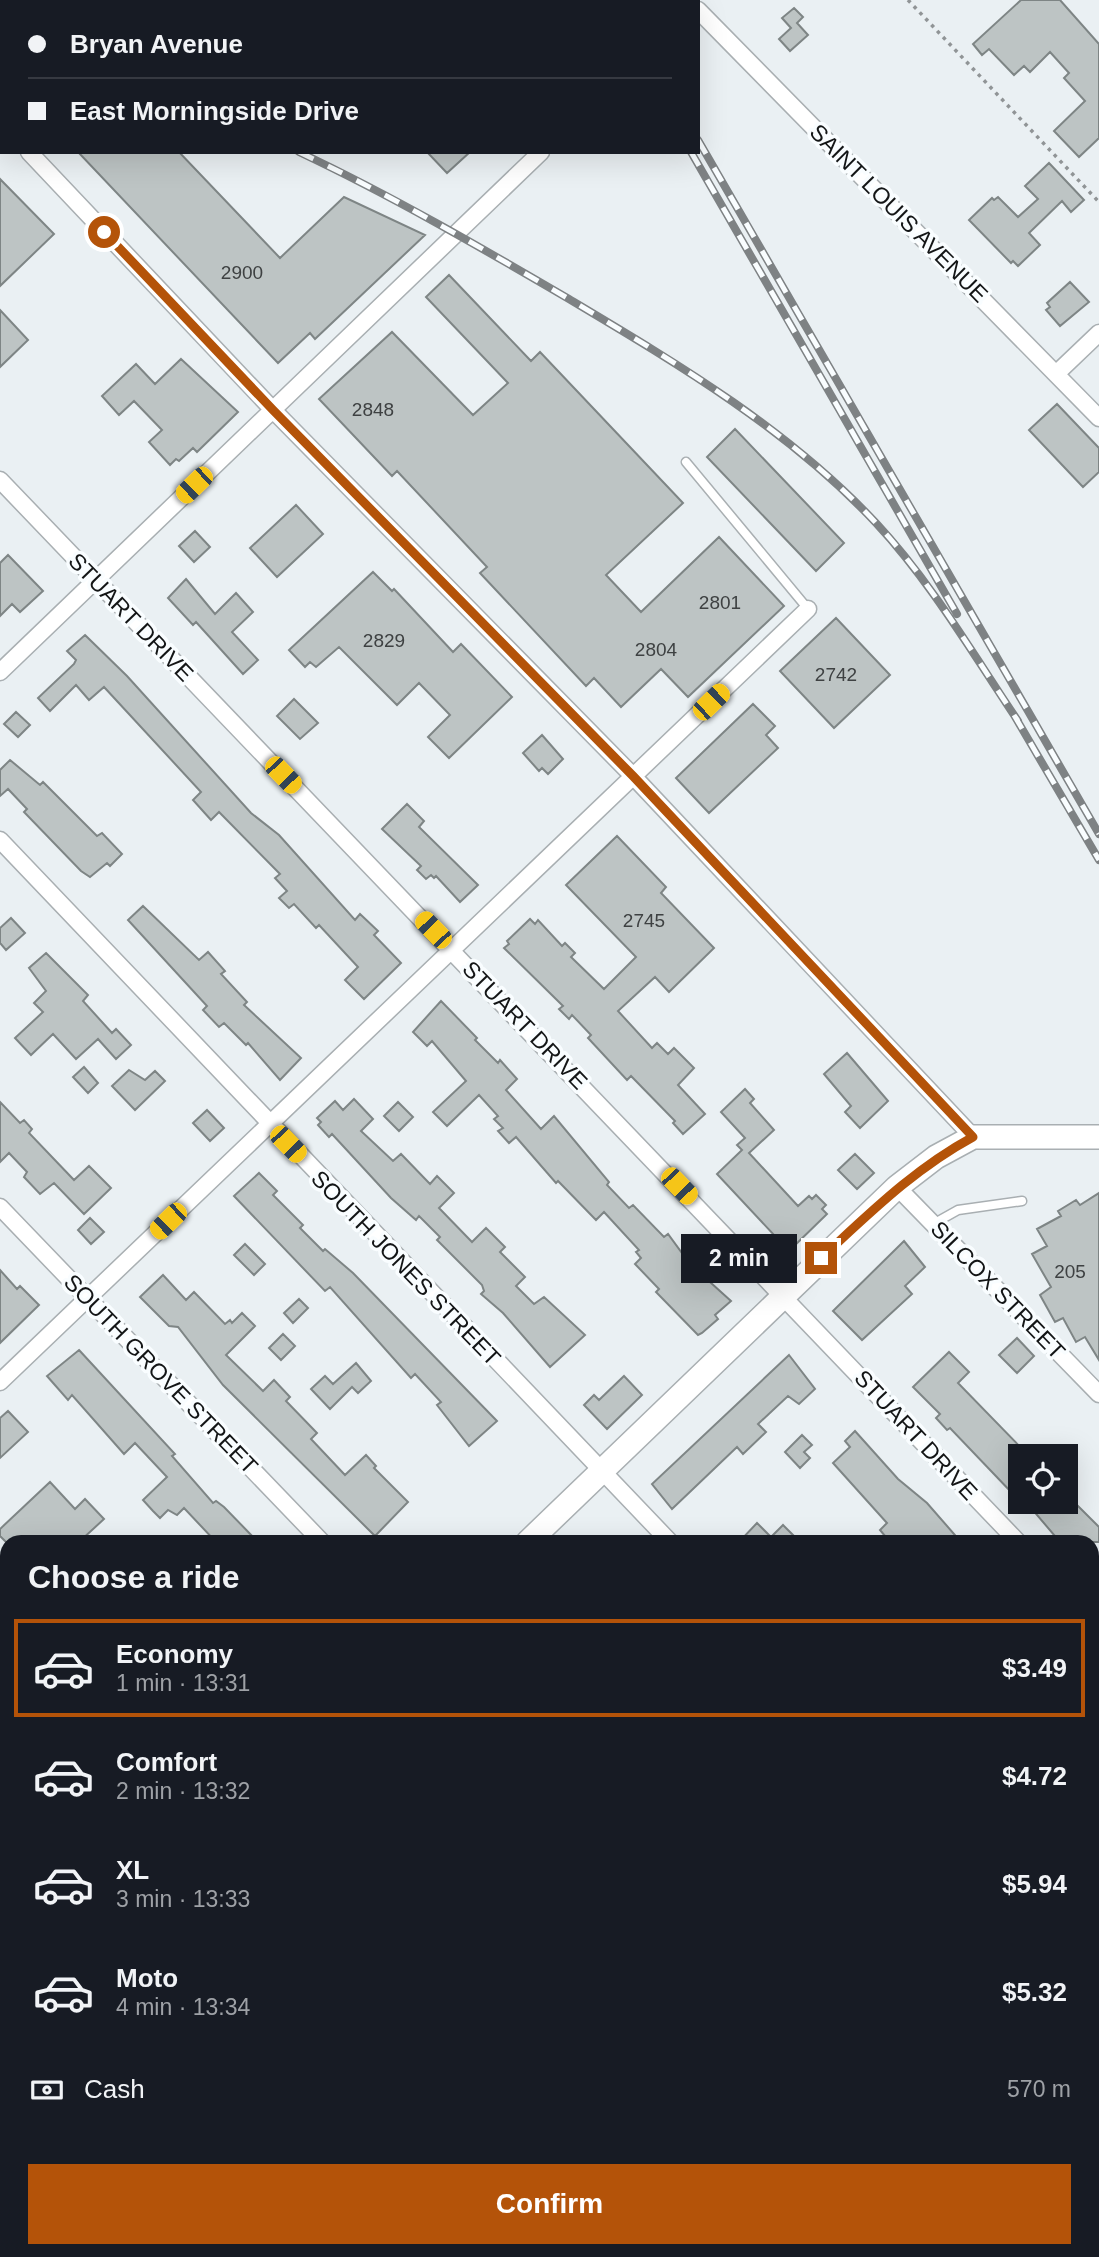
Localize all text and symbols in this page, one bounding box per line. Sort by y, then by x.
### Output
text: Bryan Avenue [70,29,243,59]
text: East Morningside Drive [70,96,359,126]
street label: SAINT LOUIS AVENUE [805,119,993,307]
route start [88,216,120,248]
house number: 2900 [221,262,263,283]
house number: 2848 [352,399,394,420]
car [172,463,217,507]
street label: STUART DRIVE [63,548,199,686]
house number: 2801 [699,592,741,613]
house number: 2829 [363,630,405,651]
house number: 2804 [635,639,678,660]
house number: 2742 [815,664,857,685]
car [689,680,734,724]
car [261,753,306,797]
car [411,908,456,952]
house number: 2745 [623,910,665,931]
street label: STUART DRIVE [457,956,593,1094]
car [266,1122,311,1166]
car [657,1164,702,1208]
street label: SOUTH JONES STREET [306,1165,506,1371]
car [146,1199,191,1243]
street label: SILCOX STREET [926,1216,1070,1364]
callout: 2 min [681,1234,796,1282]
route end [805,1242,837,1274]
text: 2 min [709,1245,769,1271]
house number: 205 [1054,1261,1086,1282]
street label: SOUTH GROVE STREET [59,1269,263,1479]
street label: STUART DRIVE [849,1365,983,1505]
map controls [1008,1444,1078,1514]
button: locate [1008,1444,1078,1514]
text: Choose a ride [28,1559,240,1595]
icon: car [32,1637,95,1700]
text: Economy [116,1639,233,1669]
text: $3.49 [1002,1653,1067,1683]
text: 1 min · 13:31 [116,1670,250,1696]
icon: car [32,1745,95,1808]
text: Comfort [116,1747,217,1777]
text: $4.72 [1002,1761,1067,1791]
text: 2 min · 13:32 [116,1778,250,1804]
icon: car [32,1853,95,1916]
text: XL [116,1855,149,1885]
text: $5.94 [1002,1869,1067,1899]
text: 3 min · 13:33 [116,1886,250,1912]
icon: car [32,1961,95,2024]
text: Moto [116,1963,178,1993]
text: $5.32 [1002,1977,1067,2007]
text: 4 min · 13:34 [116,1994,250,2020]
icon: cash [28,2071,66,2109]
text: Cash [84,2074,145,2104]
text: 570 m [1007,2076,1071,2102]
button: Confirm [28,2164,1071,2244]

